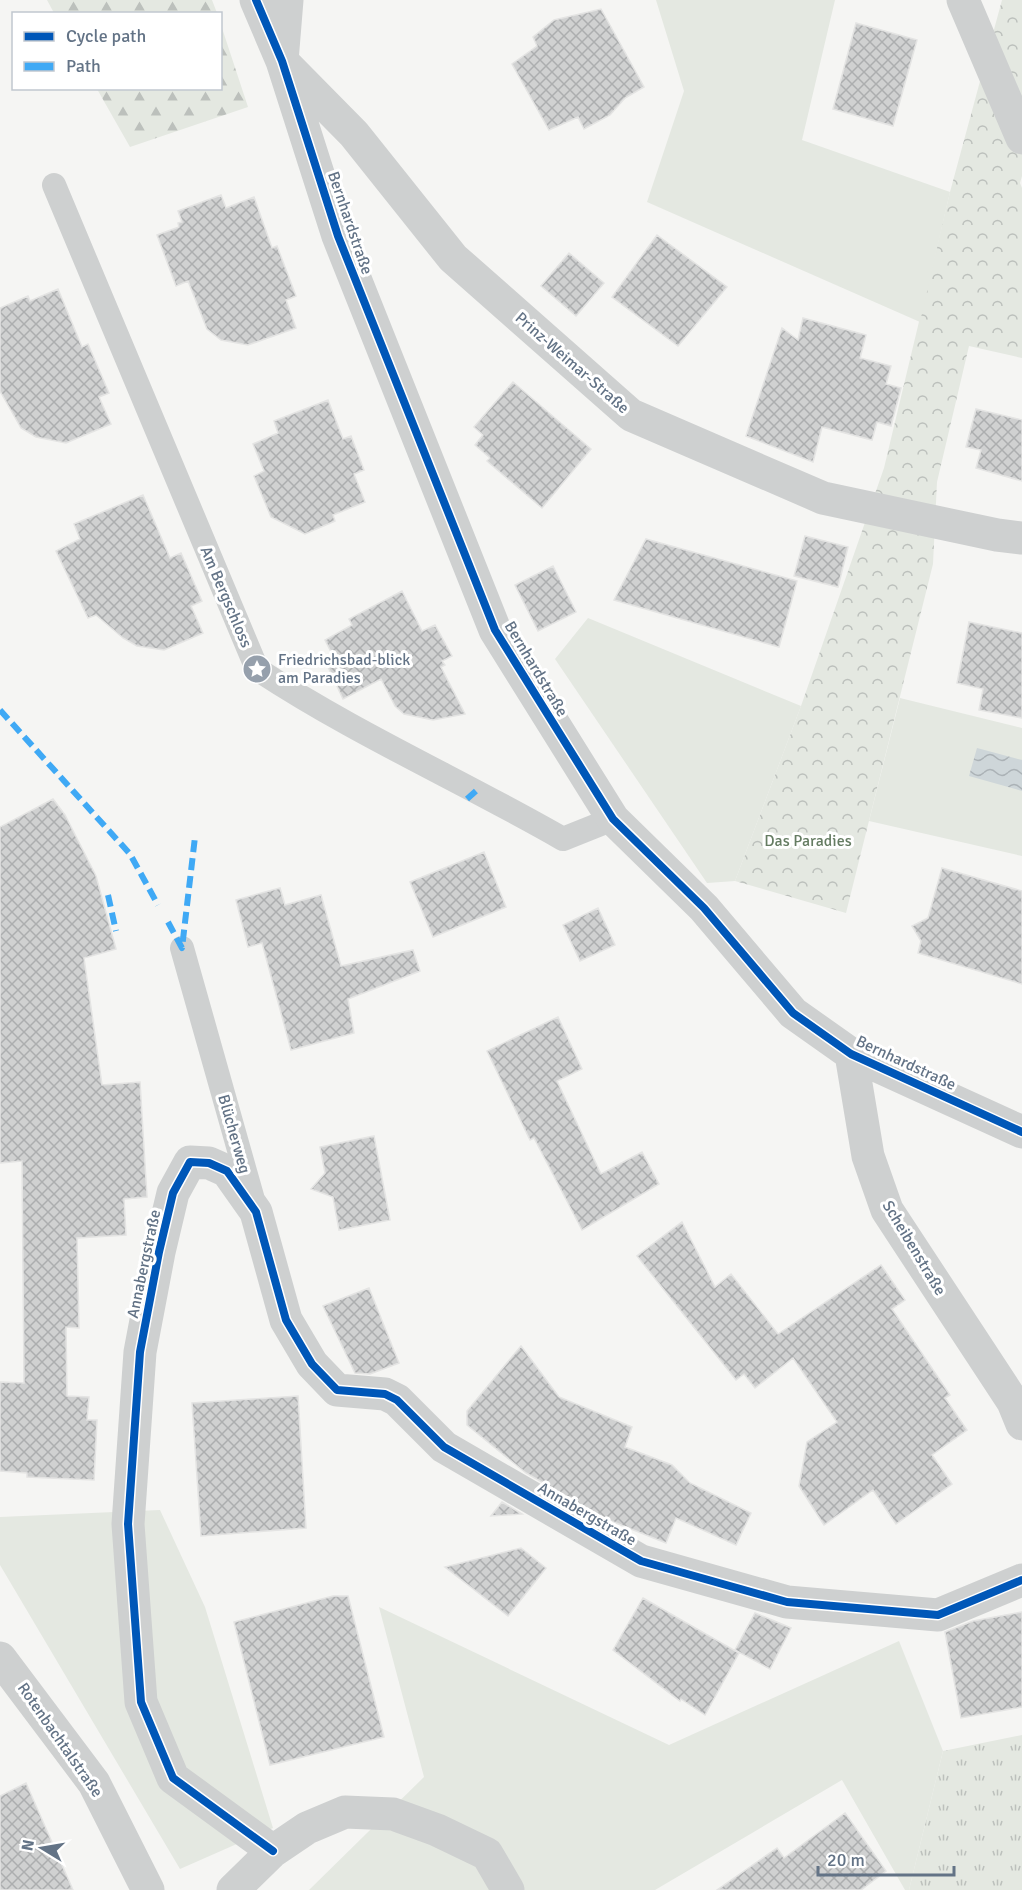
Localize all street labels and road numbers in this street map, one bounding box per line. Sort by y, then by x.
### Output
street label: Bernhardstraße [323,169,377,277]
street label: Prinz-Weimar-Straße [511,308,633,418]
street label: Am Bergschloss [196,543,256,651]
street label: Bernhardstraße [500,618,572,720]
street label: Bernhardstraße [853,1031,959,1095]
street label: Blücherweg [213,1092,255,1176]
street label: Scheibenstraße [878,1197,950,1299]
street label: Annabergstraße [123,1208,165,1320]
street label: Annabergstraße [534,1478,640,1550]
street label: Rotenbachtalstraße [13,1679,107,1801]

